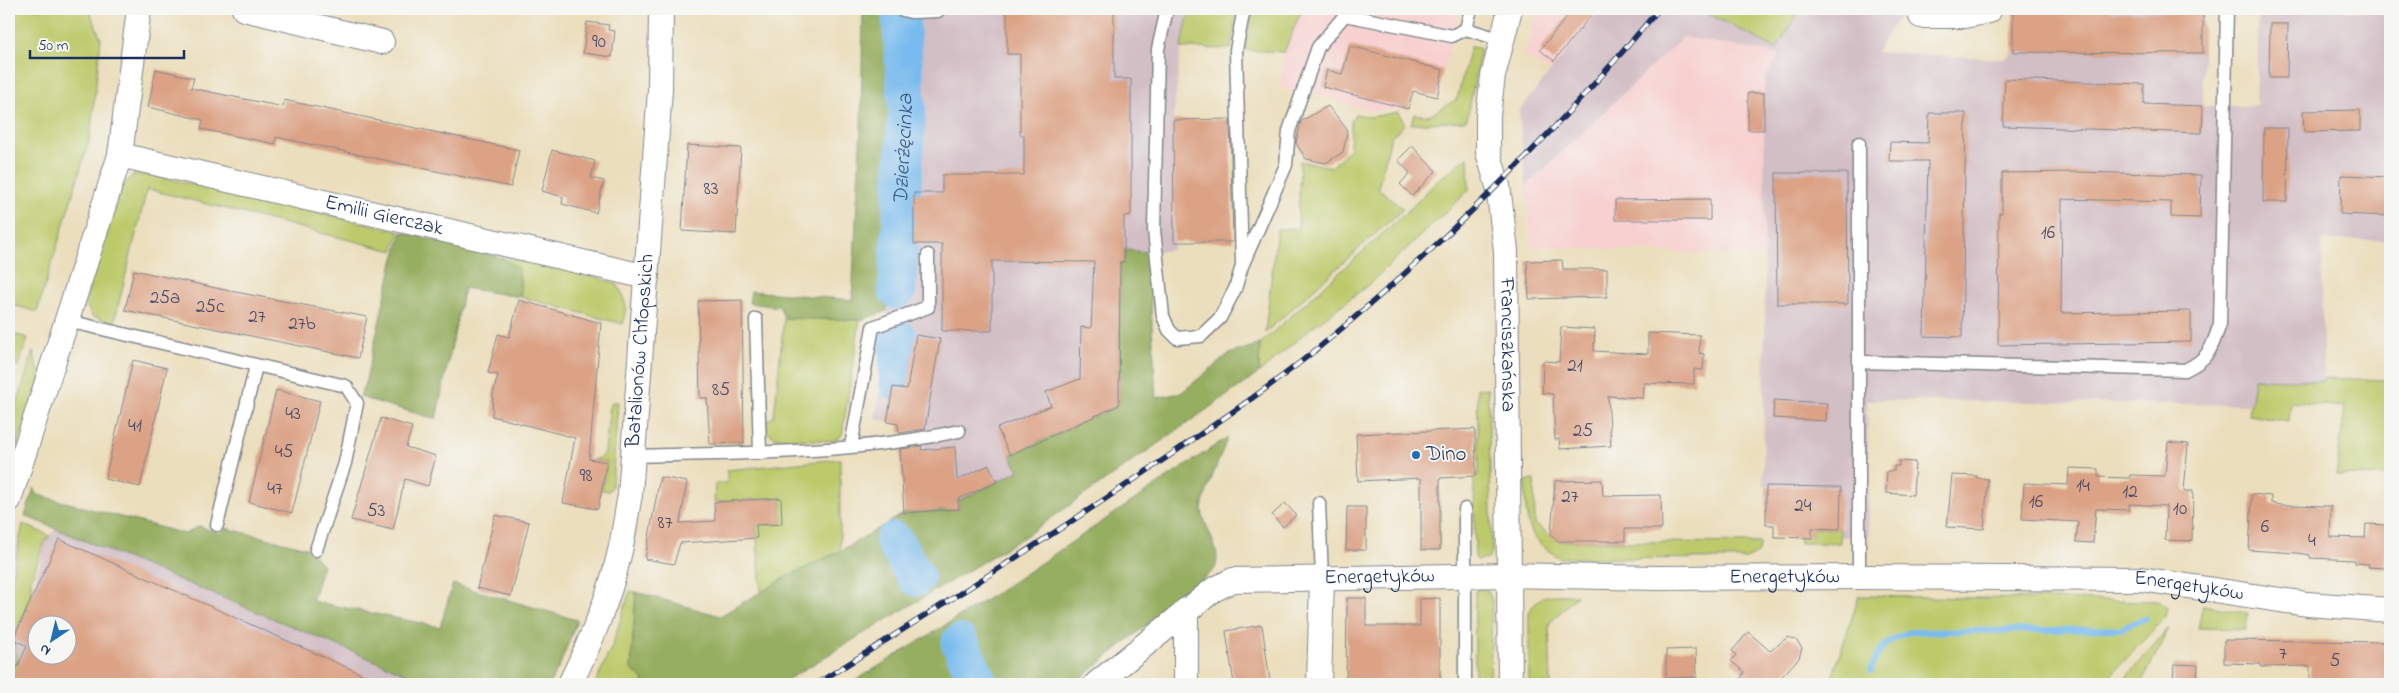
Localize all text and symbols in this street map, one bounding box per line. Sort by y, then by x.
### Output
scale bar [30,28,184,60]
house number: 90 [592,29,606,56]
text: 50 m [38,35,69,57]
water label: Dzierżęcinka [886,91,923,206]
house number: 83 [704,176,719,203]
street label: Emilii Gierczak [322,188,447,245]
house number: 16 [2041,220,2055,247]
street label: Batalionów Chłopskich [618,253,663,450]
street label: Franciszkańska [1491,276,1522,412]
house number: 25a [150,285,180,312]
house number: 25c [196,294,225,321]
house number: 27 [248,304,266,331]
house number: 27b [288,311,316,338]
house number: 21 [1567,353,1583,380]
house number: 85 [712,377,730,404]
house number: 43 [285,401,301,428]
house number: 41 [128,413,142,440]
house number: 25 [1573,418,1593,445]
house number: 45 [275,439,293,466]
place label: Dino [1425,440,1467,470]
marker: Dino [1410,449,1422,461]
house number: 98 [580,463,592,490]
house number: 14 [2076,473,2090,500]
house number: 47 [267,476,283,503]
house number: 12 [2122,479,2138,506]
house number: 27 [1561,484,1579,511]
house number: 16 [2029,489,2043,516]
house number: 24 [1794,493,1812,520]
house number: 10 [2173,496,2187,523]
house number: 53 [367,498,386,525]
house number: 87 [658,510,673,537]
house number: 6 [2261,514,2269,541]
house number: 4 [2308,528,2316,555]
street label: Energetyków [1324,561,1435,595]
street label: Energetyków [1729,562,1840,594]
street label: Energetyków [2134,564,2246,609]
north arrow [28,616,78,666]
text: N [36,638,55,661]
house number: 7 [2279,641,2287,668]
house number: 5 [2330,648,2341,675]

